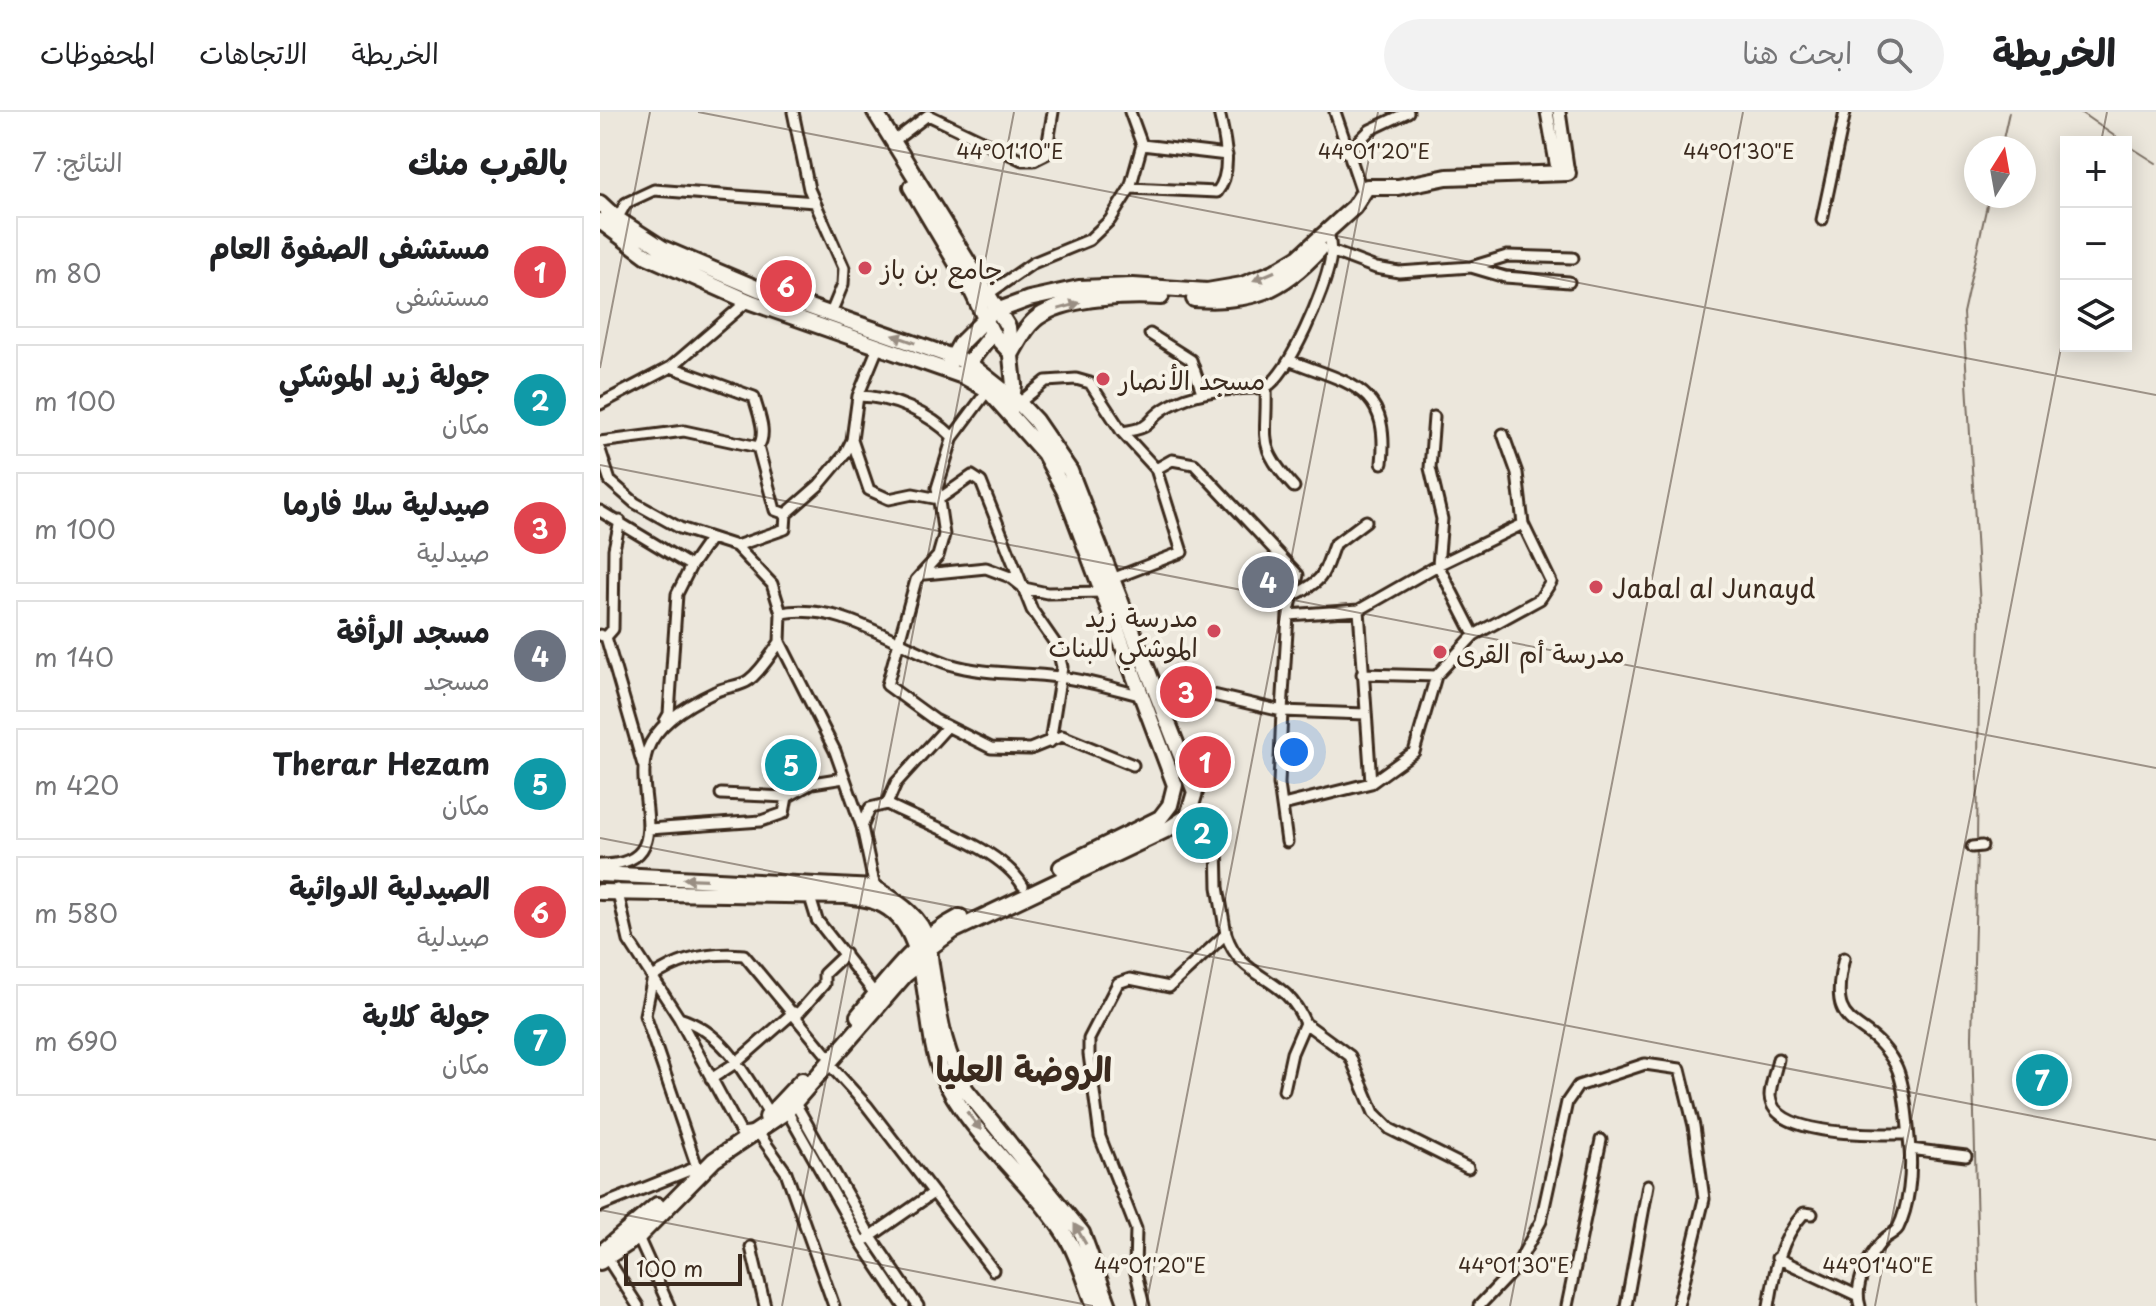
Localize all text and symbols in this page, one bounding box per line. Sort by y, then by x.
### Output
search box [1384,19,1944,91]
text: الخريطة [1992,23,2116,80]
text: ابحث هنا [1742,29,1852,74]
text: المحفوظات [40,31,155,74]
text: الاتجاهات [199,31,307,74]
text: الخريطة [351,31,439,74]
icon: search [1872,33,1916,77]
text: بالقرب منك [408,135,568,187]
text: 44°01'10"E [956,136,1064,166]
text: 44°01'20"E [1318,136,1430,166]
text: 44°01'30"E [1683,136,1795,166]
north arrow [1964,136,2036,208]
map controls [2060,136,2132,352]
button: + [2060,136,2132,208]
text: النتائج: 7 [32,142,123,181]
button: − [2060,208,2132,280]
text: مستشفى الصفوة العام [209,224,490,269]
place label: جامع بن باز [879,249,1003,289]
text: 80 m [34,253,101,292]
text: 1 [534,253,546,292]
pin: 6 [760,256,812,316]
marker: جامع بن باز [856,259,874,277]
one-way arrow [1252,270,1276,283]
text: مستشفى [395,276,490,315]
button: layers [2060,280,2132,352]
one-way arrow [1057,299,1081,312]
one-way arrow [892,333,916,345]
text: جولة زيد الموشكي [279,352,490,397]
place label: مسجد الأنصار [1117,360,1265,399]
marker: مسجد الأنصار [1094,370,1112,388]
text: 100 m [34,381,116,420]
text: 2 [531,381,549,420]
text: مكان [442,404,490,443]
text: صيدلية سلا فارما [283,480,490,525]
text: 100 m [34,509,116,548]
text: 3 [531,509,549,548]
text: صيدلية [417,532,490,571]
pin: 4 [1242,552,1294,612]
place label: Jabal al Junayd [1612,568,1815,607]
marker: Jabal al Junayd [1587,578,1605,596]
place label: مدرسة زيد الموشكي للبنات [1049,597,1198,671]
text: مسجد الرأفة [336,608,490,653]
marker: مدرسة زيد الموشكي للبنات [1205,622,1223,640]
place label: مدرسة أم القرى [1456,633,1625,674]
text: 140 m [34,637,114,676]
text: 4 [531,637,549,676]
marker: مدرسة أم القرى [1431,643,1449,661]
text: مسجد [423,660,490,699]
pin: 3 [1160,662,1212,722]
pin: 1 [1179,732,1231,792]
your location [1274,732,1314,772]
pin: 5 [765,735,817,795]
text: Therar Hezam [272,740,490,785]
text: 420 m [34,765,119,804]
text: 5 [532,765,548,804]
text: مكان [442,785,490,824]
pin: 2 [1176,803,1228,863]
text: الصيدلية الدوائية [289,864,490,909]
one-way arrow [682,872,707,885]
text: 580 m [34,893,118,932]
text: 6 [531,893,549,932]
text: صيدلية [417,916,490,955]
text: جولة كلابة [362,992,490,1037]
text: 690 m [34,1021,118,1060]
text: 7 [533,1021,547,1060]
district label: الروضة العليا [936,1042,1112,1094]
text: مكان [442,1044,490,1083]
pin: 7 [2016,1050,2068,1110]
one-way arrow [965,1111,982,1131]
one-way arrow [1073,1223,1087,1245]
scale bar [624,1250,742,1286]
text: 44°01'20"E [1094,1250,1206,1280]
text: 44°01'30"E [1458,1250,1570,1280]
text: 44°01'40"E [1823,1250,1933,1280]
text: 100 m [636,1251,703,1284]

